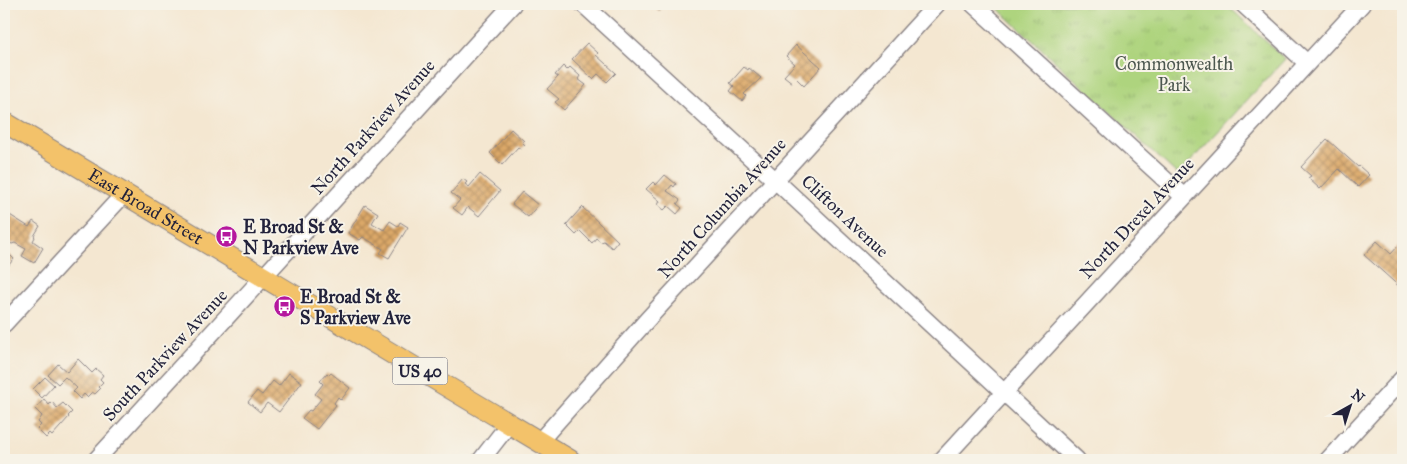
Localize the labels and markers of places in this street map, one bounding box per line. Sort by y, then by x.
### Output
place label: E Broad St & N Parkview Ave [243,216,359,259]
bus stop icon: E Broad St & N Parkview Ave [215,225,239,249]
place label: E Broad St & S Parkview Ave [300,286,411,329]
bus stop icon: E Broad St & S Parkview Ave [272,295,296,319]

